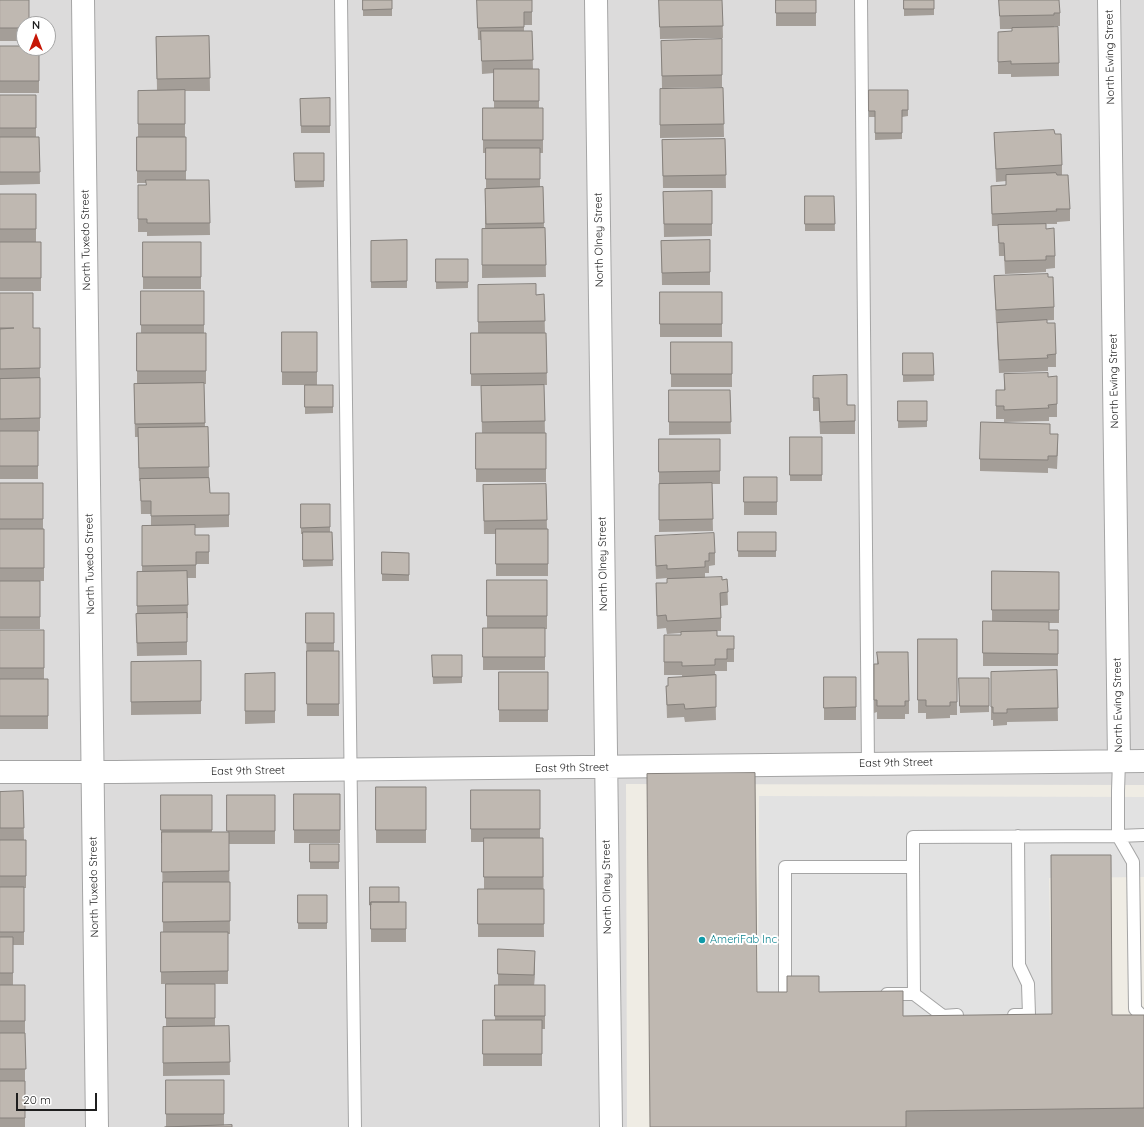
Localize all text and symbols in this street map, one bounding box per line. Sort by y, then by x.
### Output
street label: North Ewing Street [1103,9,1117,105]
north arrow [16,16,56,56]
text: N [32,18,40,32]
street label: North Tuxedo Street [79,189,93,291]
street label: North Olney Street [592,193,606,287]
street label: North Ewing Street [1107,333,1121,429]
street label: North Tuxedo Street [83,513,97,615]
street label: North Olney Street [596,517,610,611]
street label: North Ewing Street [1111,657,1125,753]
street label: East 9th Street [859,756,933,770]
street label: East 9th Street [535,761,609,775]
street label: East 9th Street [211,764,285,778]
street label: North Tuxedo Street [87,836,101,938]
street label: North Olney Street [600,840,614,934]
place label: AmeriFab Inc [710,933,777,947]
marker: AmeriFab Inc [697,935,707,945]
scale bar [18,1085,99,1111]
text: 20 m [23,1092,51,1107]

